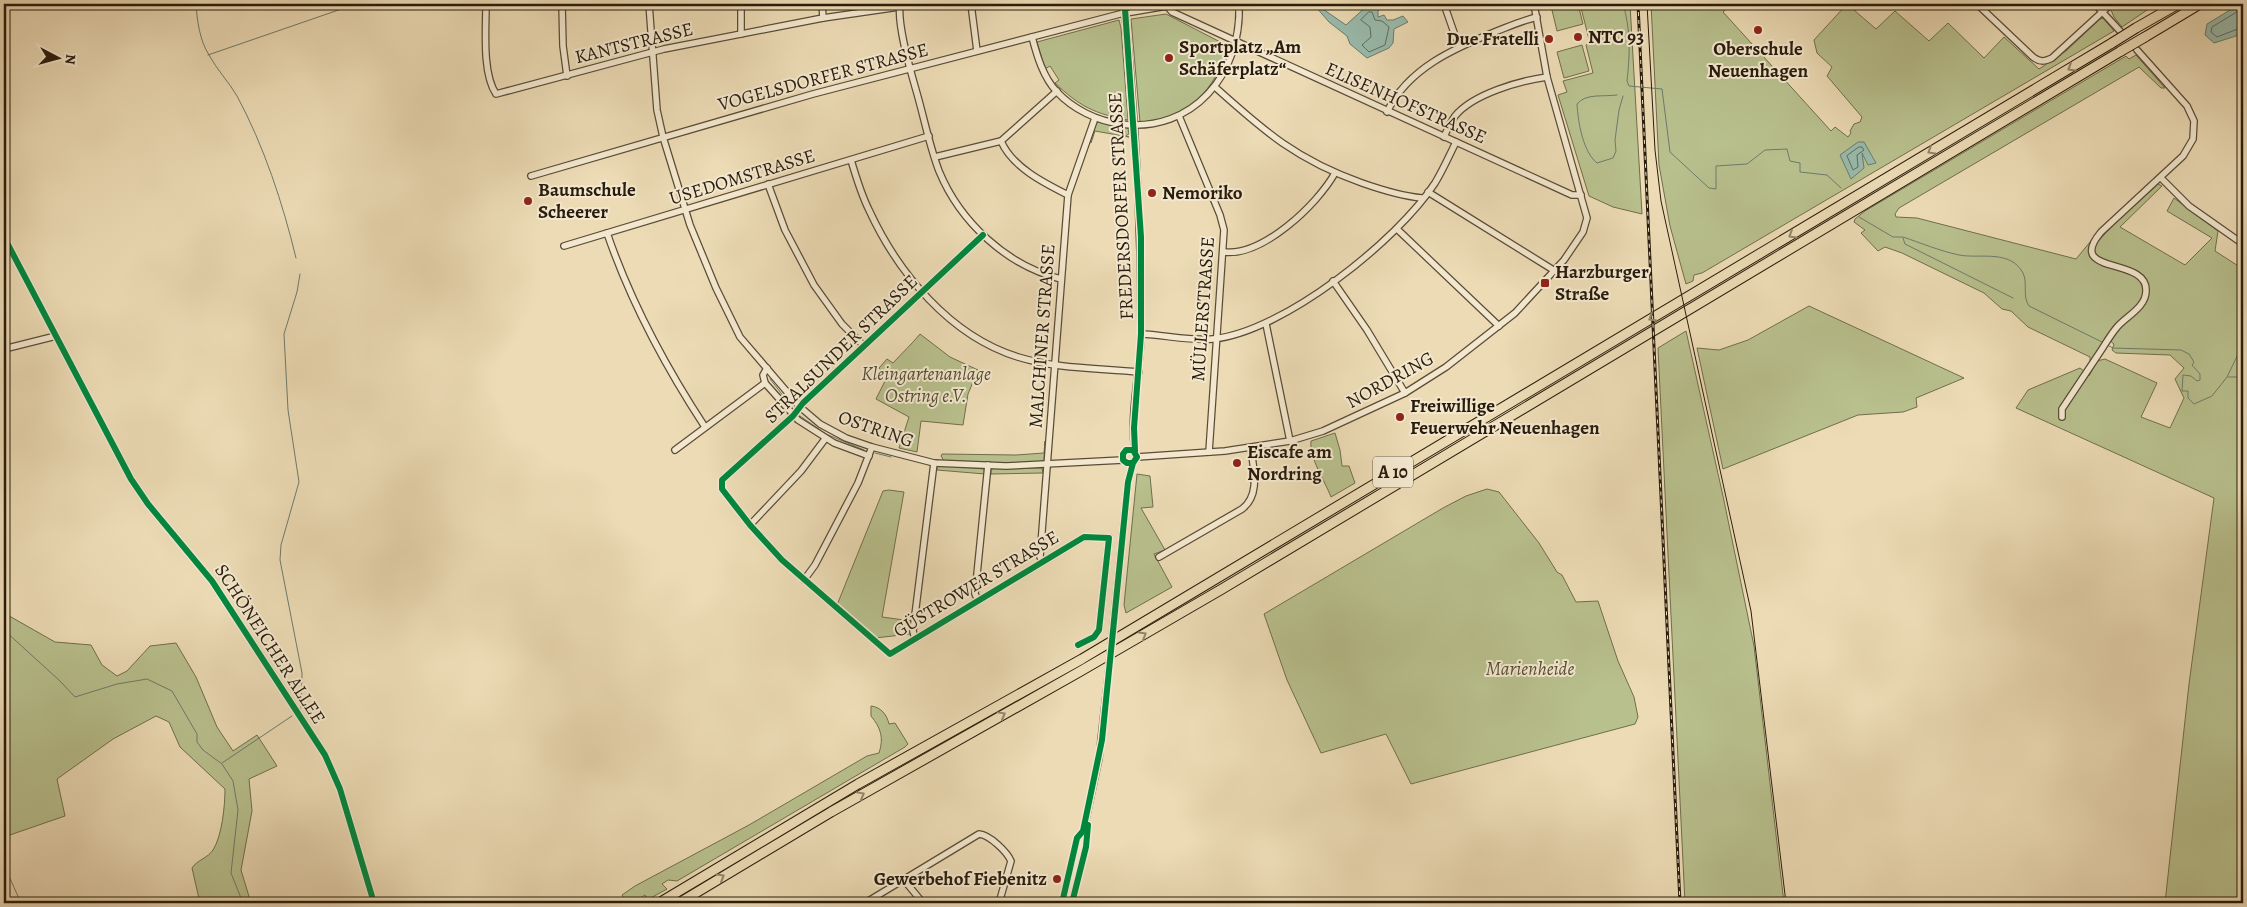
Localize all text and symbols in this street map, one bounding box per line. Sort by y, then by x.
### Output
street label: KANTSTRASSE [572,16,696,70]
place label: NTC 93 [1588,24,1644,50]
marker: Oberschule Neuenhagen [1752,24,1764,36]
place label: Due Fratelli [1446,26,1539,52]
marker: NTC 93 [1572,31,1584,43]
north arrow [32,32,82,82]
marker: Due Fratelli [1543,33,1555,45]
place label: Sportplatz „Am Schäferplatz“ [1179,34,1301,82]
street label: VOGELSDORFER STRASSE [714,36,931,118]
place label: Oberschule Neuenhagen [1708,36,1809,84]
marker: Sportplatz „Am Schäferplatz“ [1163,52,1175,64]
text: N [60,53,80,65]
street label: ELISENHOFSTRASSE [1321,56,1491,150]
one-way arrow [2067,61,2076,71]
street label: FREDERSDORFER STRASSE [1102,92,1140,320]
street label: USEDOMSTRASSE [666,142,818,212]
one-way arrow [1928,145,1937,155]
place label: Baumschule Scheerer [538,177,636,225]
place label: Nemoriko [1162,180,1243,206]
marker: Nemoriko [1146,187,1158,199]
marker: Baumschule Scheerer [522,195,534,207]
one-way arrow [1788,228,1797,238]
street label: MÜLLERSTRASSE [1185,236,1221,382]
street label: MALCHINER STRASSE [1023,243,1061,429]
place label: Harzburger Straße [1555,259,1649,307]
street label: STRALSUNDER STRASSE [759,269,923,429]
marker: Harzburger Straße [1539,277,1551,289]
one-way arrow [1649,312,1658,322]
street label: NORDRING [1341,345,1439,415]
park label: Kleingartenanlage Ostring e.V. [861,361,991,409]
place label: Freiwillige Feuerwehr Neuenhagen [1410,393,1600,441]
street label: OSTRING [835,404,917,454]
marker: Freiwillige Feuerwehr Neuenhagen [1394,411,1406,423]
place label: Eiscafe am Nordring [1247,439,1332,487]
marker: Eiscafe am Nordring [1231,457,1243,469]
road number: A 10 [1373,457,1413,488]
street label: GÜSTROWER STRASSE [888,524,1064,644]
street label: SCHÖNEICHER ALLEE [208,559,332,729]
one-way arrow [1138,631,1147,641]
park label: Marienheide [1486,656,1574,682]
one-way arrow [997,712,1006,722]
one-way arrow [855,792,864,802]
place label: Gewerbehof Fiebenitz [874,866,1047,892]
marker: Gewerbehof Fiebenitz [1051,873,1063,885]
one-way arrow [715,874,724,884]

